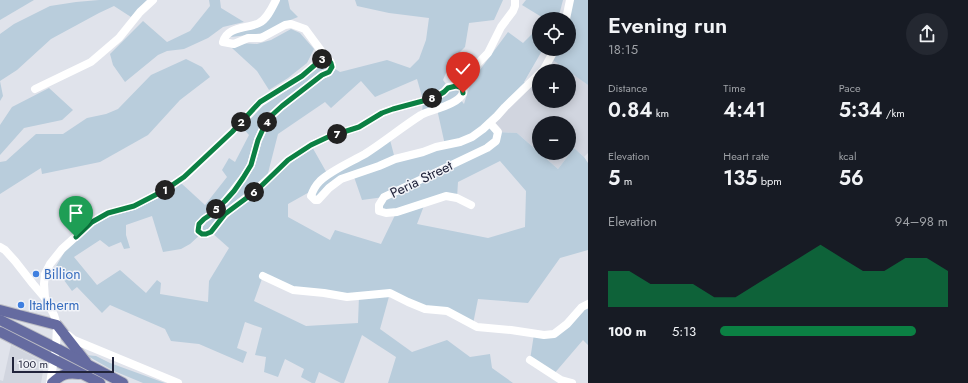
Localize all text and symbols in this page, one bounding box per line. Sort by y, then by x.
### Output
text: Evening run [608,9,727,41]
map controls [532,12,576,160]
button: locate [532,12,576,56]
button: share [906,13,948,55]
text: 18:15 [608,40,638,59]
pin: 3 [312,49,332,69]
text: 3 [319,51,325,67]
pin [446,52,480,93]
icon: check [452,58,474,80]
button: + [532,64,576,108]
text: Distance [608,80,647,96]
text: Time [723,80,746,96]
text: Pace [839,80,861,96]
pin: 8 [422,88,442,108]
text: 8 [429,90,435,106]
text: 0.84 [608,96,652,125]
text: 4:41 [723,96,766,125]
text: 5:34 [839,96,883,125]
text: km [652,105,669,121]
text: /km [883,105,905,121]
pin: 2 [231,112,251,132]
pin: 4 [257,112,277,132]
text: 2 [237,114,245,130]
text: 4 [263,114,271,130]
button: − [532,116,576,160]
pin: 7 [327,124,347,144]
text: 7 [334,126,340,142]
text: Elevation [608,148,650,164]
text: Heart rate [723,148,769,164]
text: kcal [839,148,856,164]
street label: Peria Street [386,155,456,203]
text: 5 [608,164,620,193]
text: 135 [723,164,758,193]
text: 56 [839,164,864,193]
text: m [620,173,632,189]
text: bpm [758,173,782,189]
pin: 1 [155,180,175,200]
text: 1 [162,182,168,198]
pin: 6 [244,182,264,202]
text: 6 [250,184,258,200]
pin [59,196,93,237]
pin: 5 [206,199,226,219]
text: 5 [212,201,220,217]
icon: arrive [65,202,87,224]
text: Elevation [608,212,657,231]
text: 94–98 m [895,212,948,231]
place label: Billion [44,264,81,284]
marker: Billion [31,269,41,279]
place label: Italtherm [29,295,79,315]
marker: Italtherm [16,300,26,310]
text: 100 m [608,322,646,341]
text: 5:13 [672,322,696,341]
scale bar [12,355,114,374]
text: 100 m [18,356,48,372]

